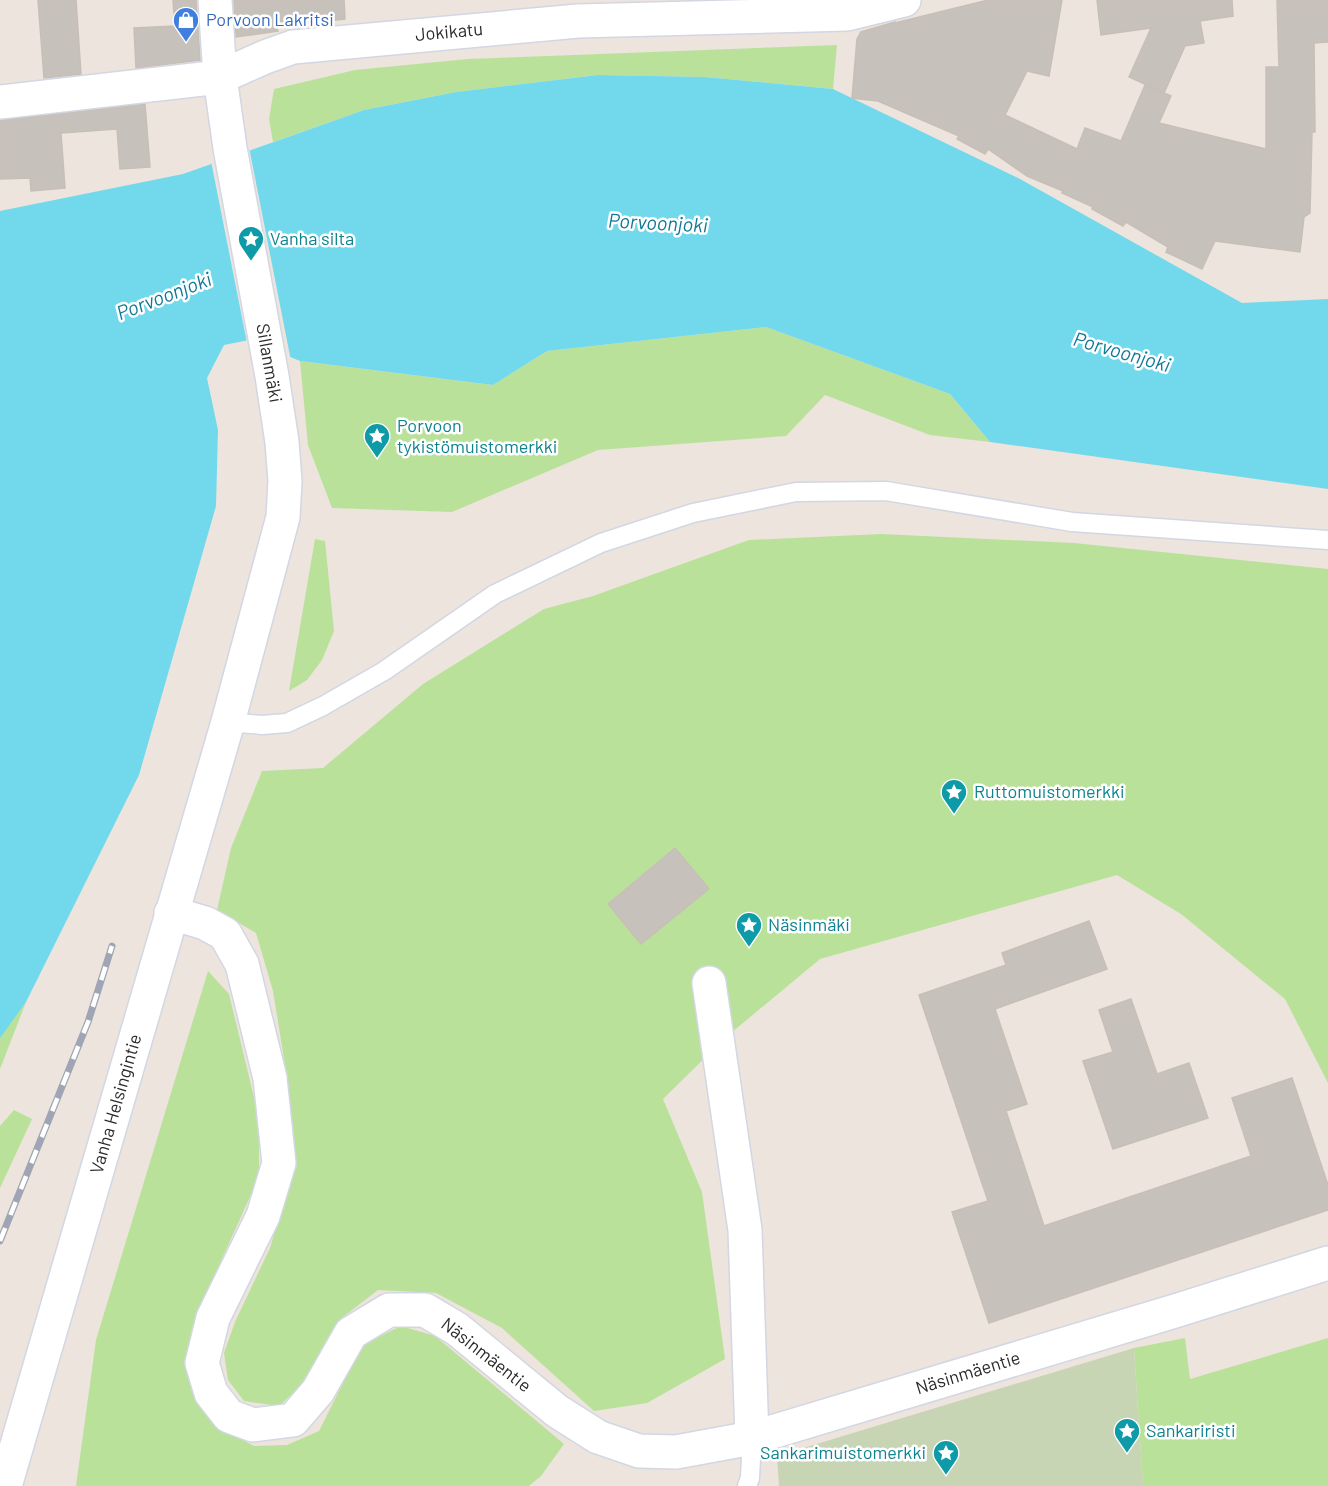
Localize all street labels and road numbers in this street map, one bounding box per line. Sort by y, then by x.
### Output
street label: Jokikatu [414,17,484,45]
street label: Sillanmäki [252,322,288,404]
street label: Vanha Helsingintie [85,1031,145,1176]
street label: Näsinmäentie [437,1312,536,1396]
street label: Näsinmäentie [913,1346,1023,1398]

